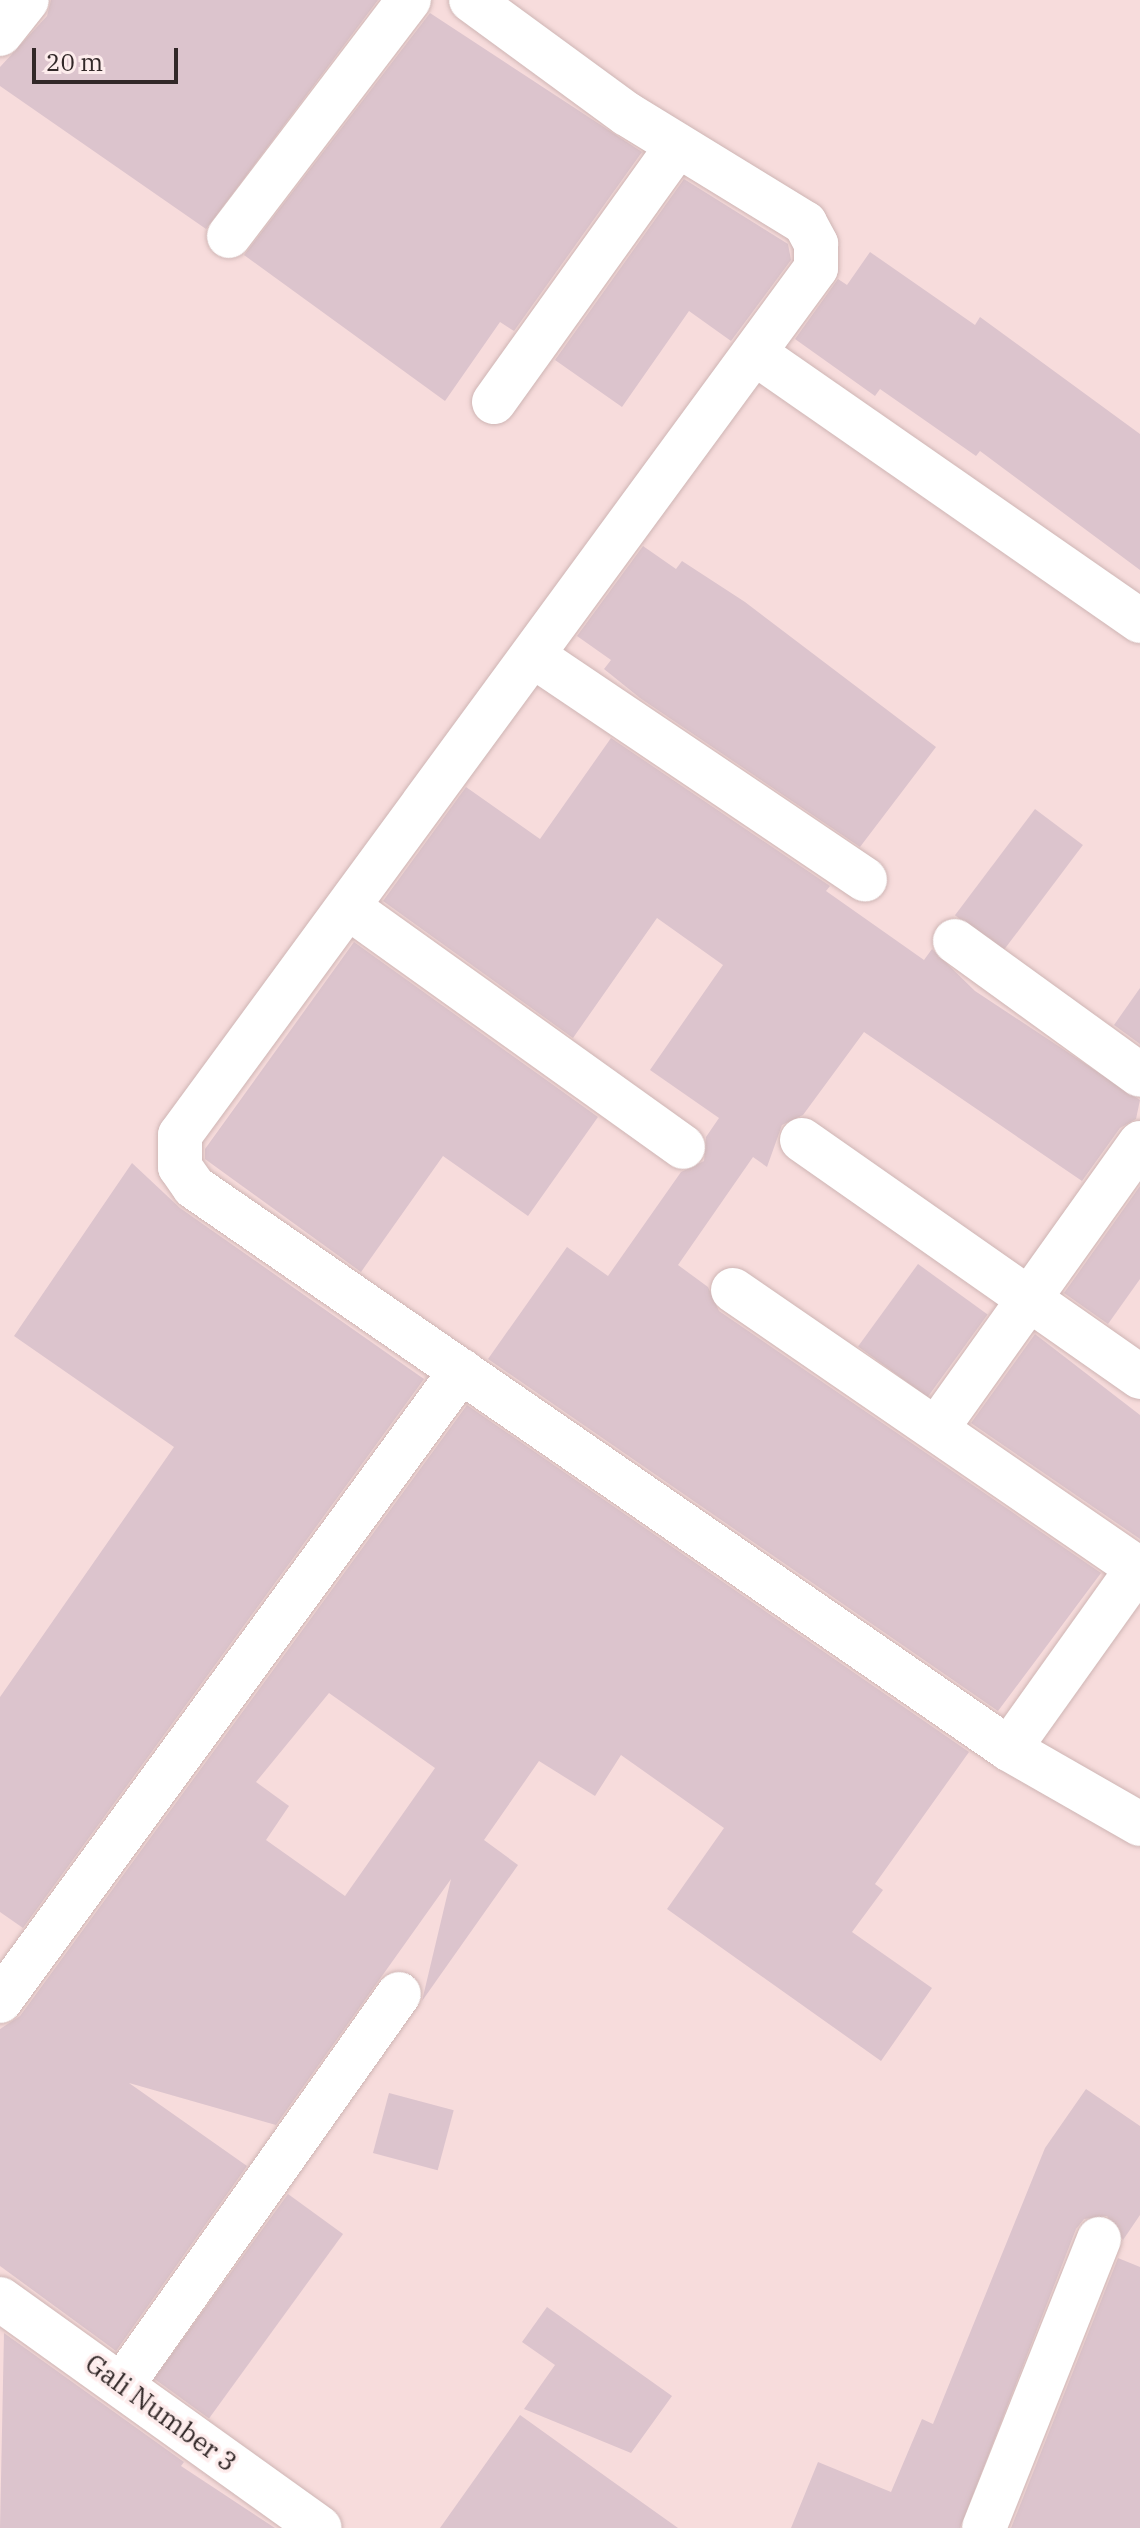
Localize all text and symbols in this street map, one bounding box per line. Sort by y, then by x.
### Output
scale bar [36,32,182,82]
text: 20 m [46,46,103,78]
street label: Gali Number 3 [79,2348,243,2478]

